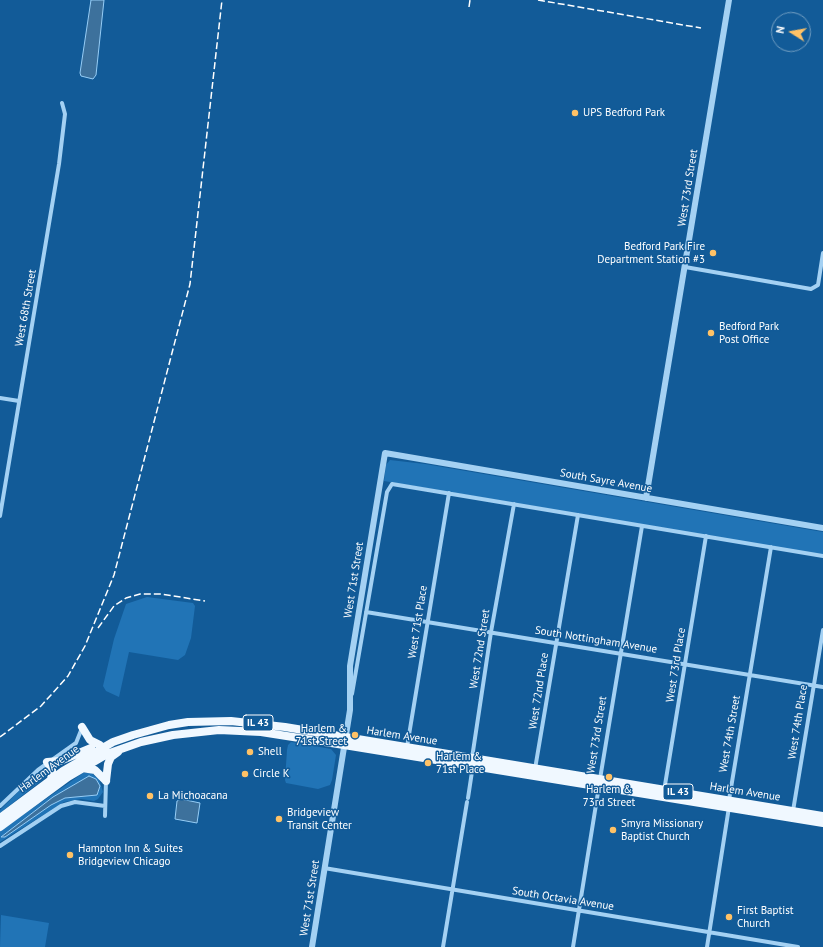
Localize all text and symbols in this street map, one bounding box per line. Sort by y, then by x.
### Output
north arrow [771,12,811,52]
text: N [773,25,788,35]
place label: UPS Bedford Park [583,106,665,120]
marker: UPS Bedford Park [570,108,580,118]
street label: West 73rd Street [675,148,701,228]
place label: Bedford Park Fire Department Station #3 [597,240,705,266]
marker: Bedford Park Fire Department Station #3 [708,248,718,258]
street label: West 68th Street [13,268,39,348]
place label: Bedford Park Post Office [719,320,779,346]
marker: Bedford Park Post Office [706,328,716,338]
street label: South Sayre Avenue [559,466,653,496]
street label: West 71st Street [341,541,367,619]
street label: West 71st Place [406,584,430,660]
street label: West 72nd Street [467,608,493,690]
street label: South Nottingham Avenue [534,624,658,656]
street label: West 73rd Place [664,627,688,703]
street label: West 72nd Place [526,652,552,730]
street label: West 74th Place [786,684,810,760]
street label: West 74th Street [717,694,743,774]
street label: West 73rd Street [584,695,610,775]
road number: IL 43 [243,715,273,731]
place label: Harlem & 71st Street [296,722,347,748]
street label: Harlem Avenue [366,724,438,748]
marker: Harlem & 71st Street [350,730,360,740]
street label: Harlem Avenue [16,743,82,795]
place label: Shell [258,745,282,759]
marker: Shell [245,747,255,757]
place label: Harlem & 71st Place [436,750,484,776]
marker: Harlem & 71st Place [423,758,433,768]
place label: Circle K [253,767,289,781]
marker: Circle K [240,769,250,779]
marker: Harlem & 73rd Street [604,772,614,782]
street label: Harlem Avenue [709,780,781,804]
place label: Harlem & 73rd Street [583,783,635,809]
road number: IL 43 [663,784,693,800]
place label: La Michoacana [158,789,228,803]
marker: La Michoacana [145,791,155,801]
place label: Bridgeview Transit Center [287,806,352,832]
marker: Bridgeview Transit Center [274,814,284,824]
place label: Smyra Missionary Baptist Church [621,817,703,843]
marker: Smyra Missionary Baptist Church [608,825,618,835]
place label: Hampton Inn & Suites Bridgeview Chicago [78,842,183,868]
marker: Hampton Inn & Suites Bridgeview Chicago [65,850,75,860]
street label: West 71st Street [297,859,323,937]
street label: South Octavia Avenue [511,884,615,914]
place label: First Baptist Church [737,904,794,930]
marker: First Baptist Church [724,912,734,922]

